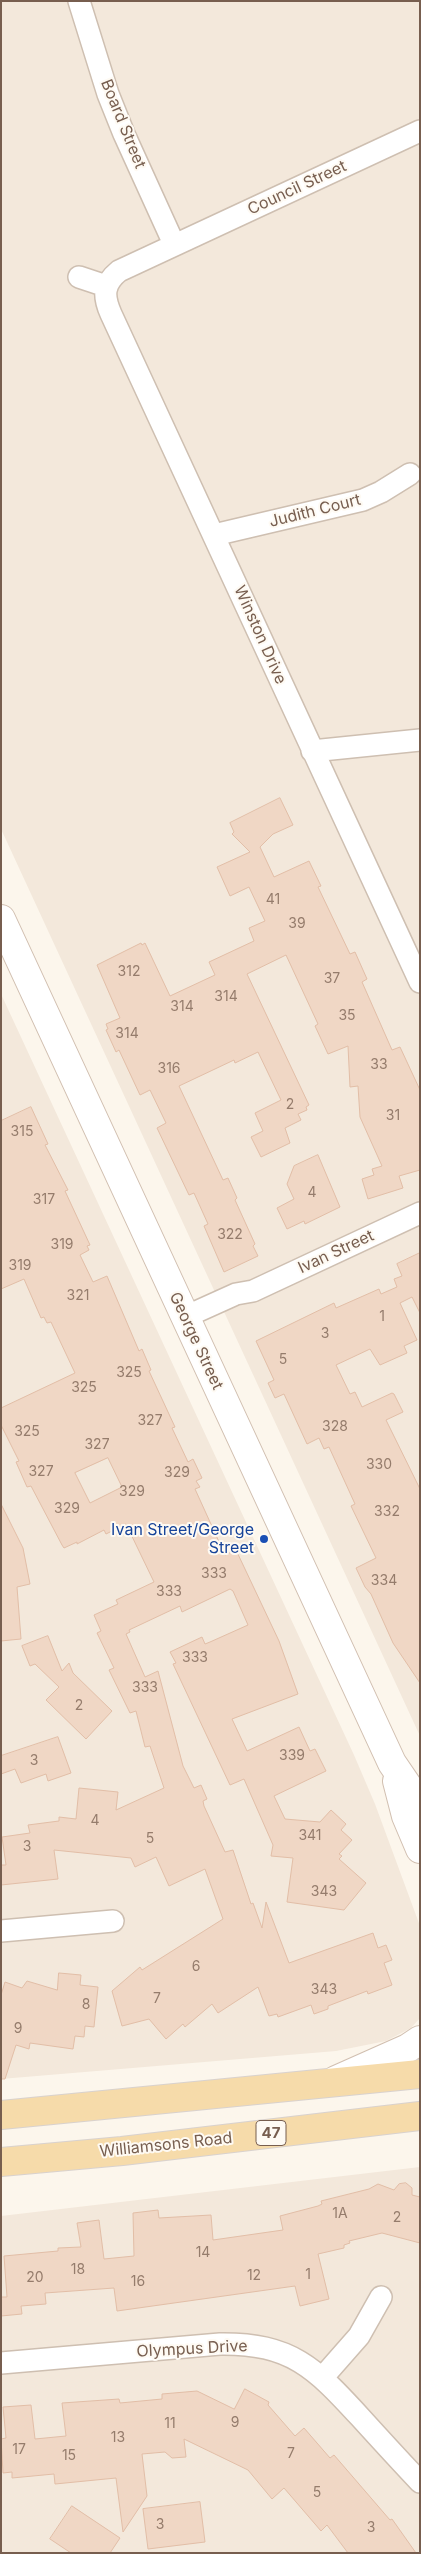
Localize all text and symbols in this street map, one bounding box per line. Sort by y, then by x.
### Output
street label: Board Street [96,77,150,171]
street label: Council Street [245,157,349,219]
street label: Judith Court [267,490,363,532]
street label: Winston Drive [230,583,290,687]
house number: 41 [266,892,280,908]
house number: 39 [288,916,306,932]
house number: 312 [118,964,140,980]
house number: 37 [324,971,340,987]
house number: 314 [214,989,238,1005]
house number: 314 [170,999,194,1015]
house number: 35 [338,1008,356,1024]
house number: 314 [115,1026,139,1042]
house number: 33 [370,1057,388,1073]
house number: 316 [157,1061,181,1077]
house number: 2 [286,1097,294,1113]
house number: 31 [386,1108,400,1124]
house number: 315 [11,1124,33,1140]
house number: 4 [307,1185,317,1201]
house number: 317 [33,1192,55,1208]
street label: Ivan Street [295,1226,377,1278]
house number: 322 [217,1227,243,1243]
house number: 319 [50,1237,74,1253]
house number: 319 [8,1258,32,1274]
house number: 321 [67,1288,89,1304]
street label: George Street [165,1289,227,1393]
house number: 1 [379,1309,385,1325]
house number: 3 [321,1326,329,1342]
house number: 5 [279,1352,287,1368]
house number: 325 [116,1365,142,1381]
house number: 325 [71,1380,97,1396]
house number: 327 [137,1413,163,1429]
house number: 328 [322,1419,348,1435]
house number: 325 [14,1424,40,1440]
house number: 327 [84,1437,110,1453]
house number: 330 [366,1457,392,1473]
house number: 327 [28,1464,54,1480]
house number: 329 [164,1465,190,1481]
house number: 329 [119,1484,145,1500]
house number: 329 [54,1501,80,1517]
house number: 332 [374,1504,400,1520]
place label: Ivan Street/George Street [111,1520,254,1558]
marker: Ivan Street/George Street [258,1533,270,1545]
house number: 333 [201,1566,227,1582]
house number: 334 [371,1573,397,1589]
house number: 333 [156,1584,182,1600]
house number: 333 [182,1650,208,1666]
house number: 333 [132,1680,158,1696]
house number: 2 [75,1698,83,1714]
house number: 339 [279,1748,305,1764]
house number: 3 [30,1753,38,1769]
house number: 4 [90,1813,100,1829]
house number: 341 [298,1828,322,1844]
house number: 5 [146,1831,154,1847]
house number: 3 [23,1839,31,1855]
house number: 343 [311,1884,337,1900]
house number: 6 [192,1959,200,1975]
house number: 343 [311,1982,337,1998]
house number: 7 [153,1991,161,2007]
house number: 8 [82,1997,90,2013]
house number: 9 [14,2021,22,2037]
road number: 47 [256,2120,286,2146]
street label: Williamsons Road [99,2128,233,2162]
house number: 1A [332,2206,348,2222]
house number: 2 [393,2210,401,2226]
house number: 14 [196,2245,210,2261]
house number: 18 [71,2262,85,2278]
house number: 1 [305,2267,311,2283]
house number: 12 [247,2268,261,2284]
house number: 20 [26,2270,44,2286]
house number: 16 [131,2274,145,2290]
street label: Olympus Drive [136,2337,248,2361]
house number: 9 [231,2415,239,2431]
house number: 11 [164,2416,176,2432]
house number: 13 [111,2430,125,2446]
house number: 17 [12,2442,26,2458]
house number: 7 [287,2446,295,2462]
house number: 15 [62,2448,76,2464]
house number: 5 [313,2485,321,2501]
house number: 3 [156,2517,164,2533]
house number: 3 [367,2520,375,2536]

